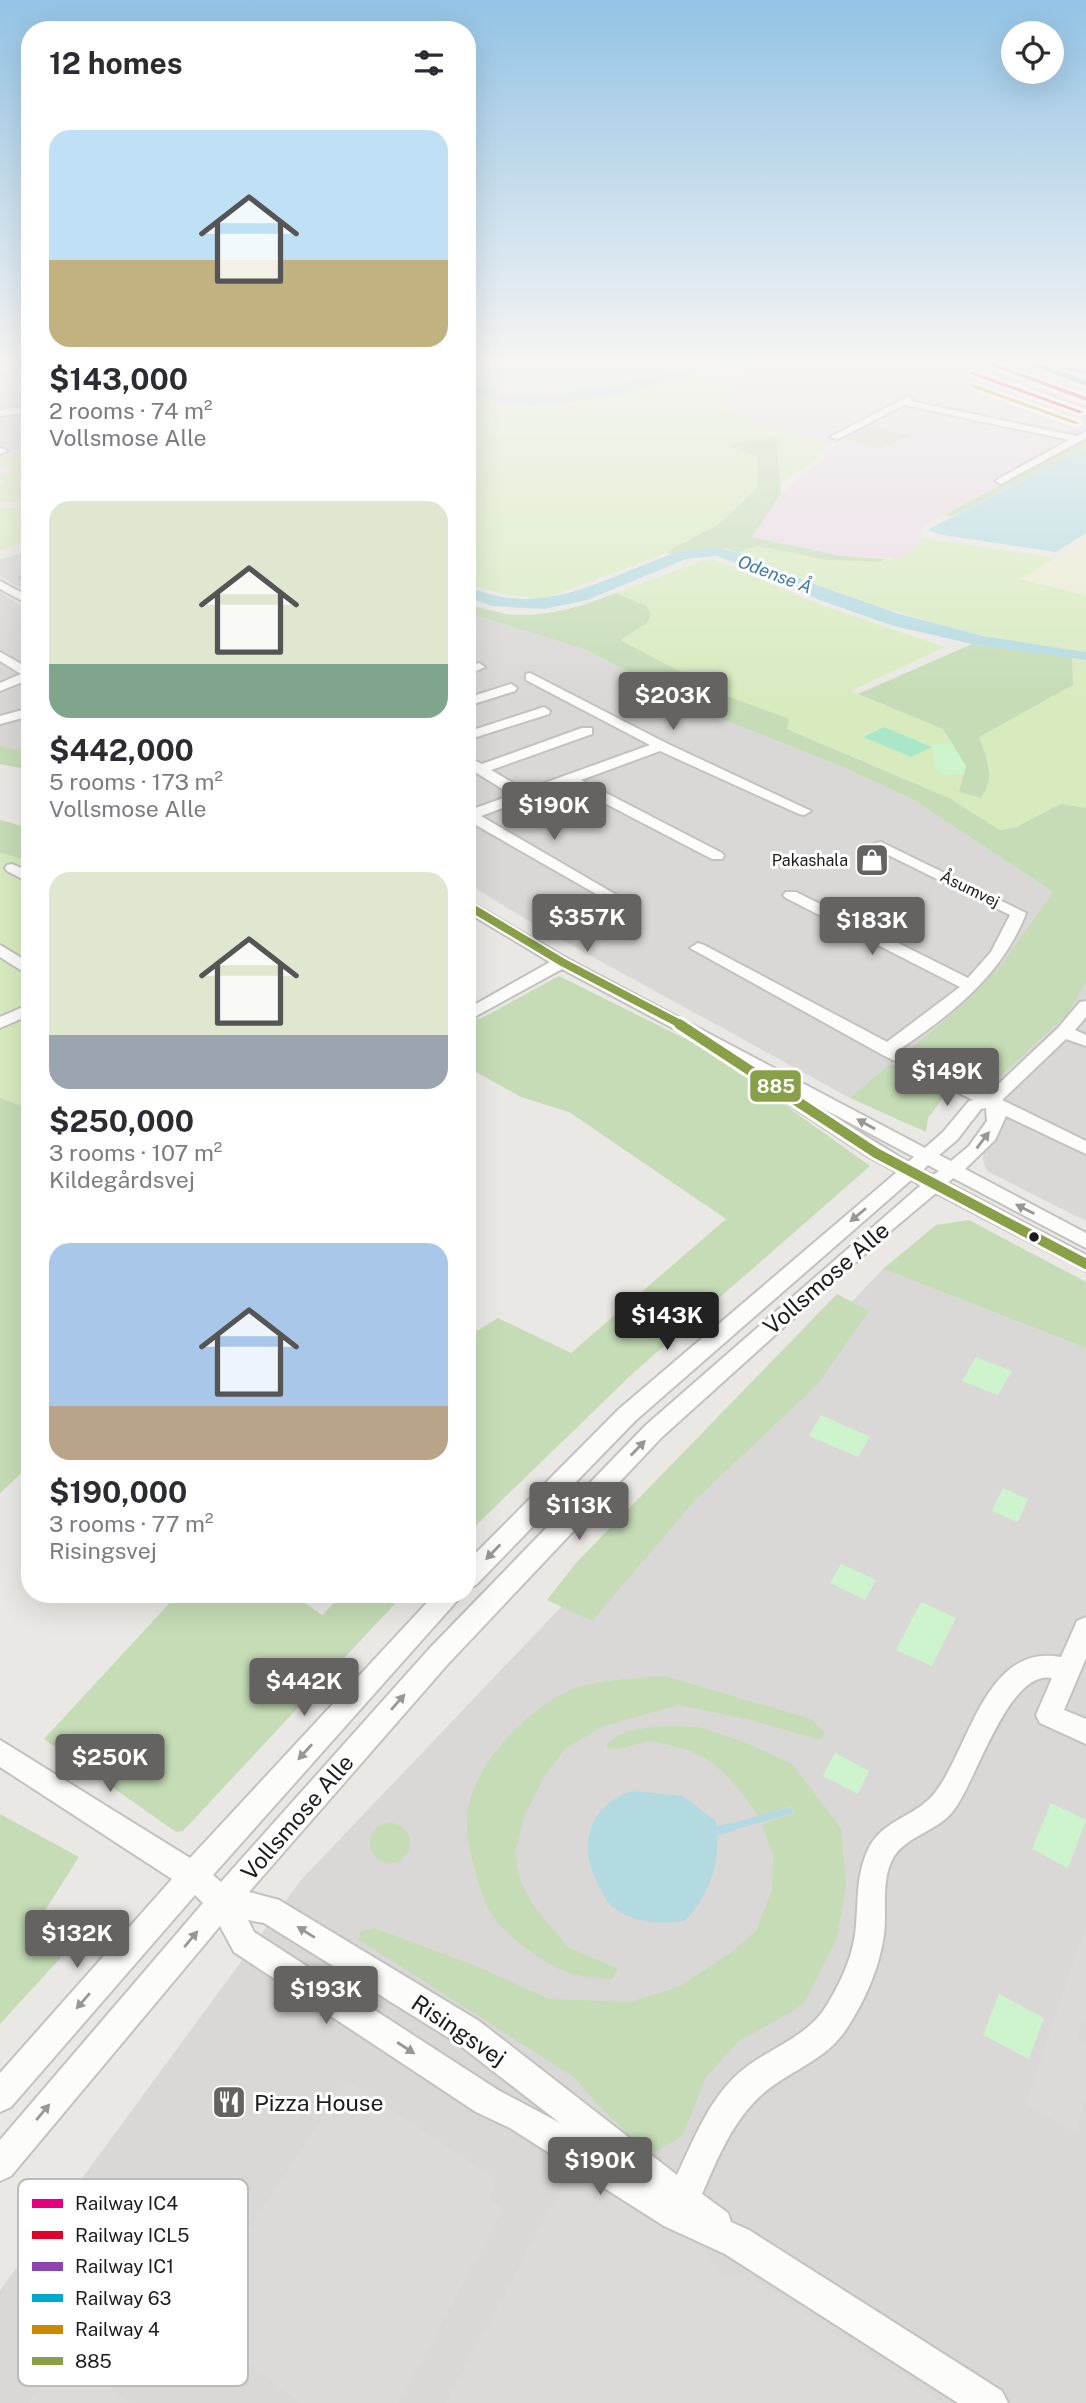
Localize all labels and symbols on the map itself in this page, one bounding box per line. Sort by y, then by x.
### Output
water label: Odense Å [735,548,816,598]
pin: $203K [624,672,722,732]
pin: $190K [505,782,603,842]
shop icon: Pakashala [853,841,891,879]
place label: Pakashala [772,851,848,870]
street label: Åsumvej [937,865,1004,911]
pin: $357K [538,894,636,954]
pin: $183K [823,898,921,957]
pin: $149K [898,1048,996,1108]
line badge: 885 [749,1069,802,1103]
text: 885 [757,1075,795,1097]
one-way arrow [856,1118,876,1130]
one-way arrow [976,1132,991,1150]
one-way arrow [1015,1204,1035,1215]
one-way arrow [849,1207,866,1222]
street label: Vollsmose Alle [758,1216,894,1340]
unlabelled marker [1027,1230,1041,1244]
pin: $143K [618,1292,716,1352]
one-way arrow [630,1440,646,1457]
pin: $113K [530,1482,628,1542]
one-way arrow [485,1544,501,1560]
pin: $442K [255,1658,353,1718]
one-way arrow [390,1694,405,1711]
pin: $250K [61,1734,159,1794]
one-way arrow [298,1743,314,1760]
street label: Vollsmose Alle [235,1749,359,1885]
pin: $132K [28,1910,126,1970]
one-way arrow [296,1926,316,1939]
one-way arrow [183,1931,198,1949]
pin: $193K [277,1966,375,2026]
street label: Risingsvej [407,1989,511,2071]
one-way arrow [76,1992,92,2009]
one-way arrow [397,2041,415,2055]
restaurant icon: Pizza House [210,2083,248,2121]
place label: Pizza House [254,2089,384,2116]
one-way arrow [35,2104,50,2121]
pin: $190K [551,2138,649,2197]
legend [18,2179,248,2386]
text: Railway IC4 [75,2192,178,2214]
text: Railway ICL5 [75,2224,189,2246]
text: Railway IC1 [75,2255,174,2277]
text: Railway 63 [75,2287,172,2309]
text: Railway 4 [75,2318,160,2340]
text: 885 [75,2350,112,2372]

